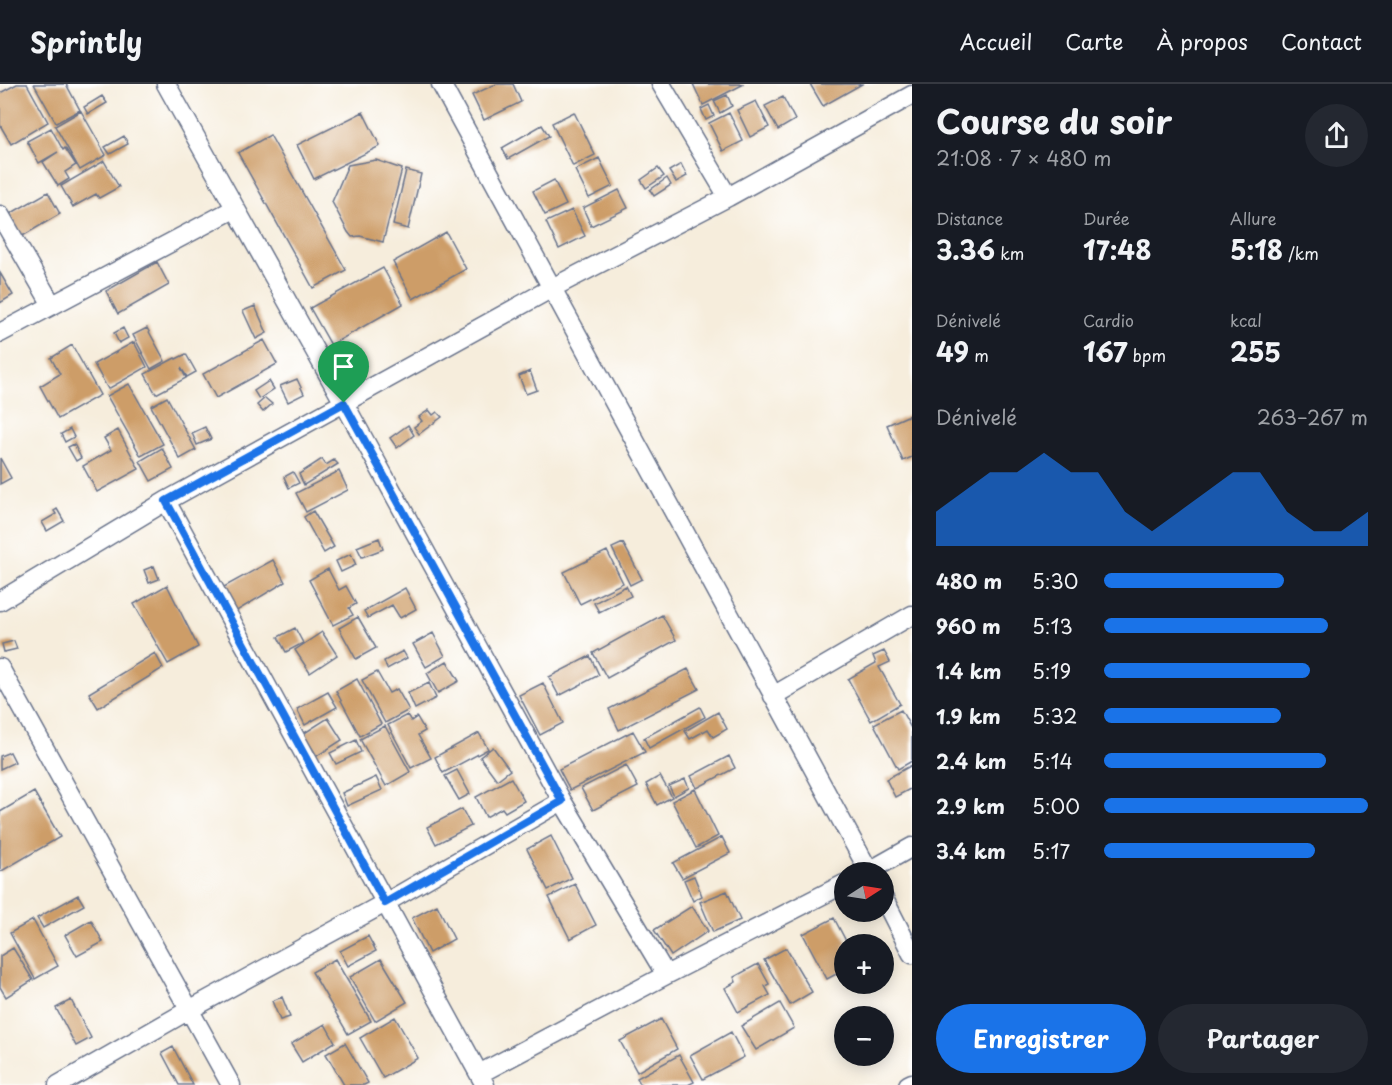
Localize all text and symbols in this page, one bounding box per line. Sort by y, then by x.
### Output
text: Sprintly [30,20,142,63]
text: Accueil [960,25,1032,57]
text: Carte [1065,25,1123,57]
text: À propos [1156,25,1248,57]
text: Contact [1281,25,1362,57]
text: Course du soir [936,95,1172,145]
button: share [1305,104,1368,167]
text: 21:08 · 7 × 480 m [936,143,1112,173]
text: Distance [936,206,1003,230]
text: Durée [1083,206,1130,230]
text: Allure [1230,206,1277,230]
text: 3.36 [936,230,995,269]
text: 17:48 [1083,230,1151,269]
text: 5:18 [1230,230,1283,269]
text: km [995,241,1024,265]
text: /km [1283,241,1319,265]
text: Dénivelé [936,308,1001,332]
text: Cardio [1083,308,1134,332]
text: kcal [1230,308,1262,332]
text: 49 [936,332,969,371]
text: 167 [1083,332,1128,371]
text: 255 [1230,332,1281,371]
pin [318,341,369,403]
text: m [969,343,989,367]
text: bpm [1128,343,1166,367]
icon: arrive [327,350,360,383]
text: Dénivelé [936,402,1017,432]
text: 263–267 m [1257,402,1368,432]
text: 480 m [936,566,1002,596]
text: 5:30 [1032,566,1078,596]
text: 960 m [936,611,1001,641]
text: 5:13 [1032,611,1073,641]
text: 1.4 km [936,656,1002,686]
text: 5:19 [1032,656,1071,686]
text: 1.9 km [936,701,1001,731]
text: 5:32 [1032,701,1077,731]
text: 2.4 km [936,746,1006,776]
text: 5:14 [1032,746,1073,776]
text: 2.9 km [936,791,1005,821]
text: 5:00 [1032,791,1080,821]
text: 3.4 km [936,836,1006,866]
text: 5:17 [1032,836,1070,866]
north arrow [834,862,894,922]
map controls [834,862,894,1066]
button: + [834,934,894,994]
button: Enregistrer [936,1004,1146,1073]
button: Partager [1158,1004,1368,1073]
button: − [834,1006,894,1066]

